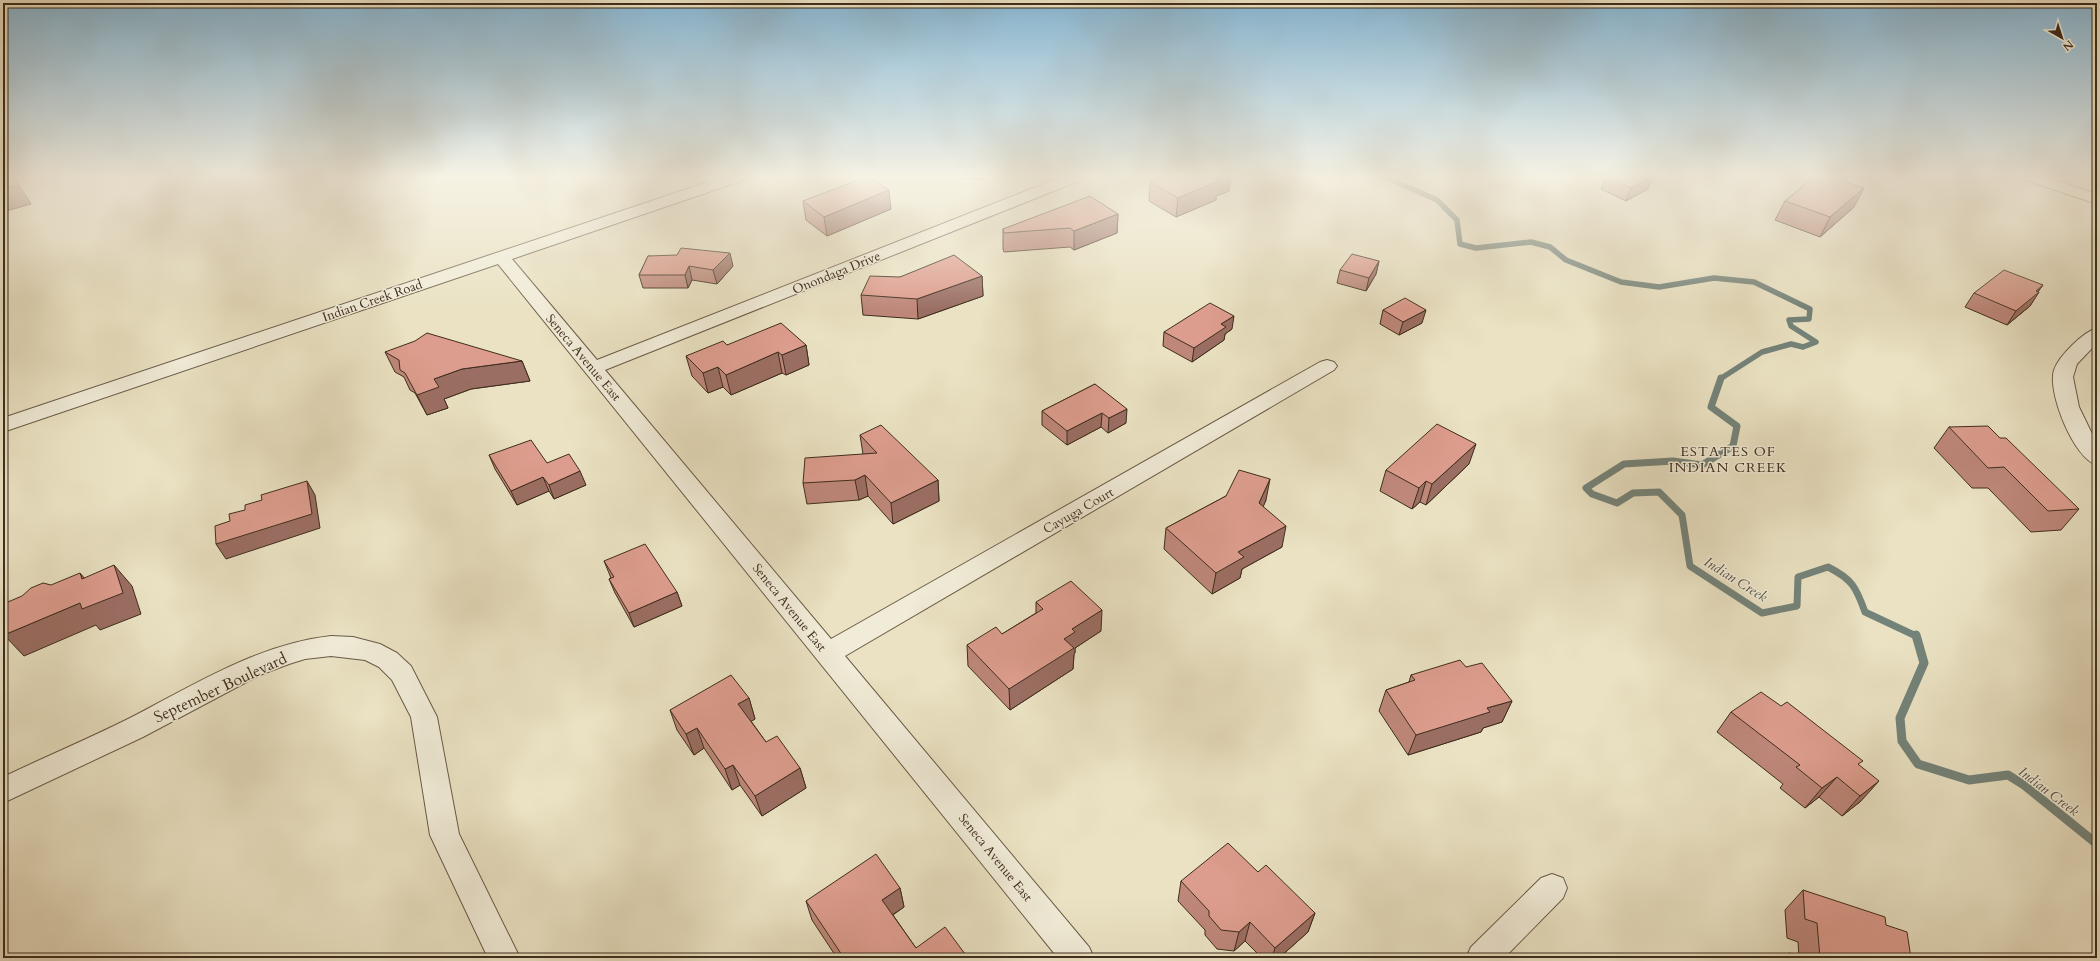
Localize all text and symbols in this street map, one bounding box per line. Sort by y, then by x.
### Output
north arrow [2042,18,2082,58]
text: N [2059,37,2076,55]
street label: Onondaga Drive [790,247,883,299]
street label: Indian Creek Road [320,275,425,326]
street label: Seneca Avenue East [541,310,625,405]
district label: ESTATES OF INDIAN CREEK [1669,442,1787,477]
street label: Cayuga Court [1040,483,1117,538]
water label: Indian Creek [1700,552,1771,606]
street label: Seneca Avenue East [748,560,830,655]
street label: September Boulevard [150,647,291,728]
water label: Indian Creek [2014,762,2083,821]
street label: Seneca Avenue East [954,810,1036,905]

